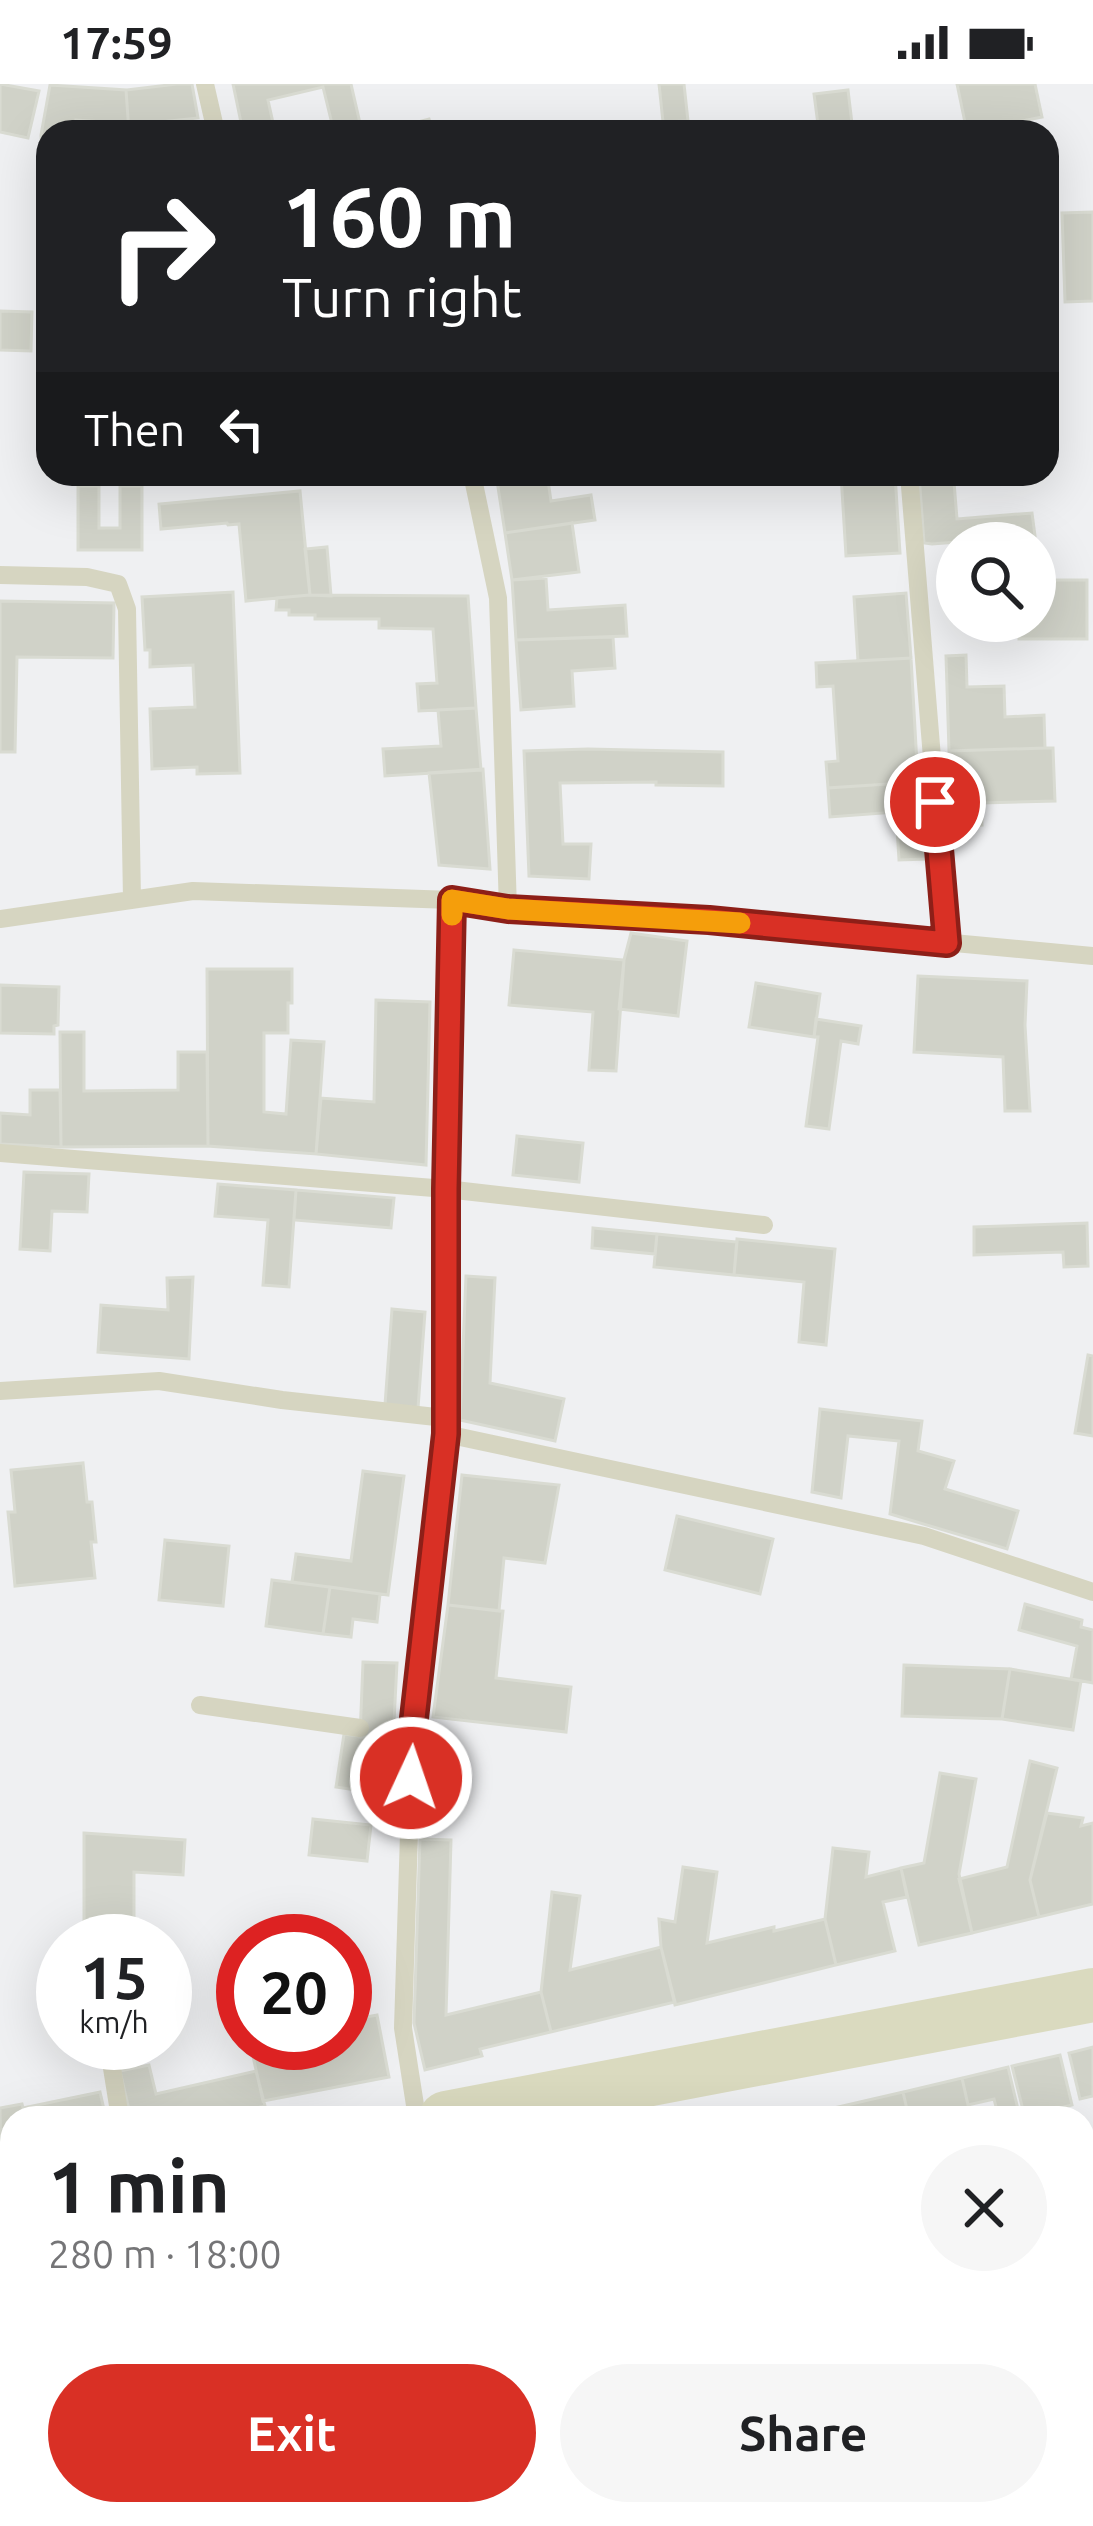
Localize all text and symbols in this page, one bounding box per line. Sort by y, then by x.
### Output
text: 17:59 [60,17,173,68]
icon: right [84,168,240,324]
text: 160 m [282,169,516,263]
text: Turn right [282,267,522,327]
icon: left [209,396,275,462]
text: Then [84,404,185,455]
map controls [936,522,1056,642]
button: search [936,522,1056,642]
pin [884,751,986,853]
icon: arrive [902,769,968,835]
position arrow [348,1715,474,1841]
speed limit sign: 20 [216,1914,372,2070]
text: 15 [80,1943,148,2010]
text: km/h [79,2005,149,2039]
button: close [921,2145,1047,2271]
text: 1 min [48,2146,230,2227]
text: 280 m · 18:00 [48,2232,282,2275]
button: Exit [48,2364,536,2502]
button: Share [560,2364,1047,2502]

